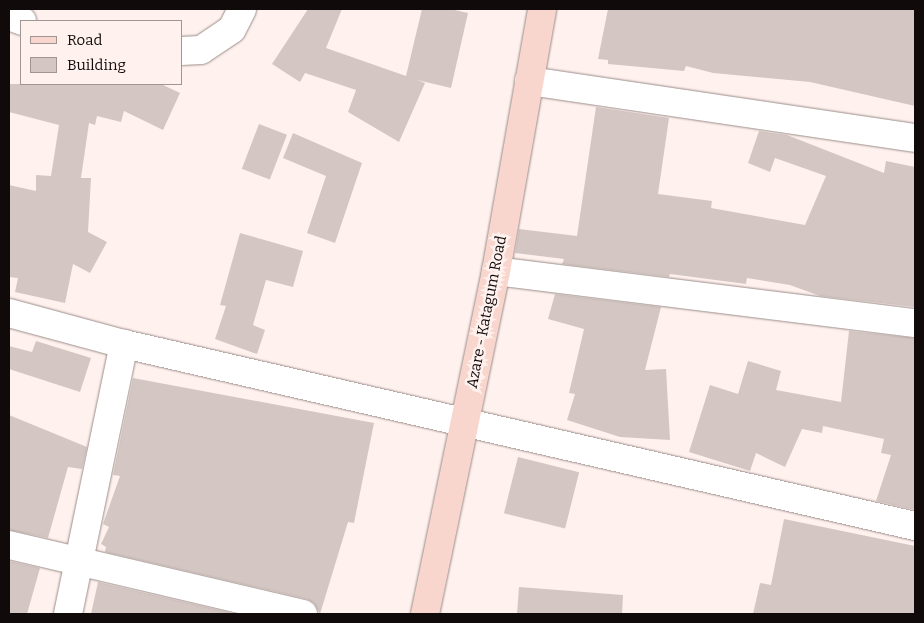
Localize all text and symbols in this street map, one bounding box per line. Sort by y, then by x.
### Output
legend [20,20,182,85]
text: Road [67,31,102,49]
text: Building [67,56,126,74]
street label: Azare - Katagum Road [463,234,511,390]

